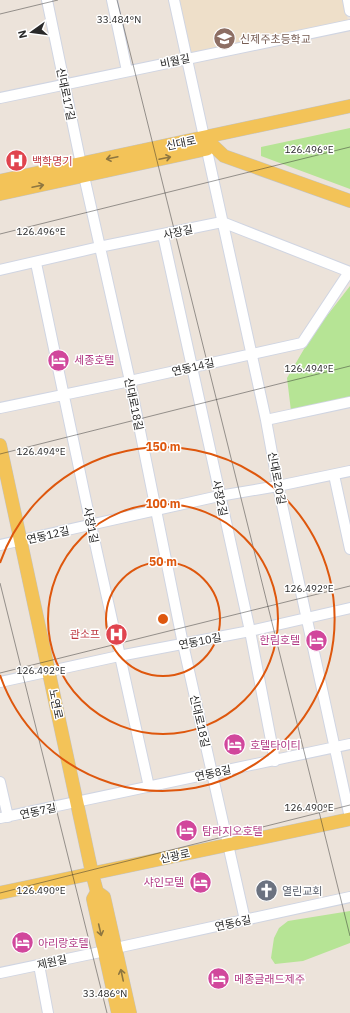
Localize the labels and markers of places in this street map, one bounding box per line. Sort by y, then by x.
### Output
school or university icon: 신제주초등학교 [211,26,237,52]
place label: 신제주초등학교 [240,32,311,46]
hospital icon: 백학명기 [4,148,30,174]
place label: 백학명기 [32,154,72,168]
hotel icon: 세종호텔 [45,347,71,373]
place label: 세종호텔 [74,353,114,367]
centre of rings [156,612,170,626]
hospital icon: 관소프 [103,621,129,647]
place label: 관소프 [70,627,100,641]
hotel icon: 한림호텔 [303,627,329,653]
place label: 한림호텔 [260,633,300,647]
hotel icon: 호텔타이티 [222,732,248,758]
place label: 호텔타이티 [250,738,301,752]
hotel icon: 탐라지오호텔 [173,818,199,844]
place label: 탐라지오호텔 [202,824,263,838]
hotel icon: 샤인모텔 [187,869,213,895]
place label: 샤인모텔 [144,875,184,889]
church icon: 열린교회 [254,878,280,904]
place label: 열린교회 [282,884,322,898]
hotel icon: 아리랑호텔 [10,930,36,956]
place label: 아리랑호텔 [38,936,89,950]
hotel icon: 메종글래드제주 [205,966,231,992]
place label: 메종글래드제주 [234,972,305,986]

